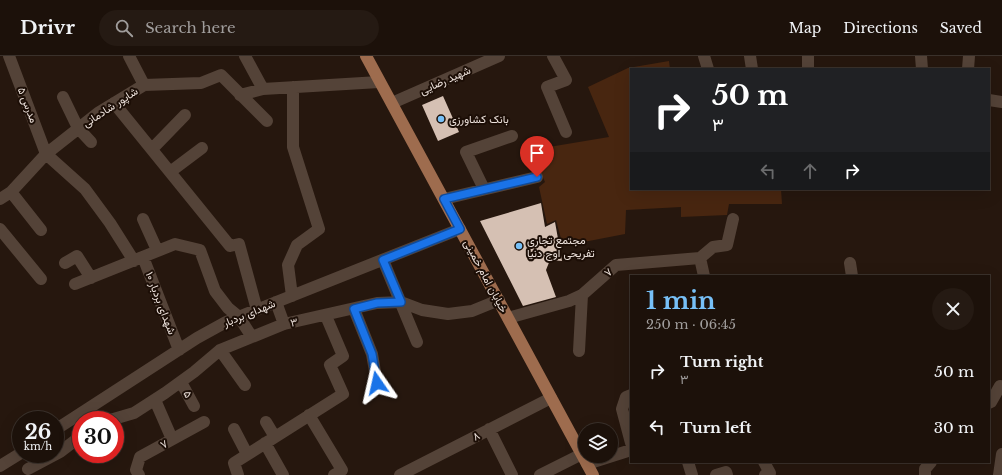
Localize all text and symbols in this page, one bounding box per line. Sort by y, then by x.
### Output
search box [99,10,379,46]
text: Drivr [20,16,75,39]
icon: search [113,17,135,39]
text: Search here [145,18,236,37]
text: Map [789,19,821,37]
text: Directions [843,19,918,37]
text: Saved [940,19,982,37]
street label: شهید رضایی [417,62,473,97]
text: 50 m [712,78,788,113]
street label: شاپور شادمانی [80,84,141,131]
icon: right [646,84,698,136]
street label: مدرس ۵ [15,85,41,125]
place label: بانک کشاورزی [449,112,509,126]
marker: بانک کشاورزی [436,114,446,124]
text: ۳ [712,114,724,136]
pin [520,136,554,177]
icon: arrive [526,142,548,164]
icon: left [757,160,779,182]
icon: ahead [799,160,821,182]
icon: right [841,160,863,182]
place label: مجتمع تجاری تفریحی اوج دنیا [527,233,595,261]
street label: خیابان امام خمینی [460,237,511,315]
marker: مجتمع تجاری تفریحی اوج دنیا [514,241,524,251]
street label: ۷ [601,264,615,279]
street label: شهدای بردبار ۱۰ [143,270,180,337]
text: 1 min [646,286,716,315]
button: close [932,288,974,330]
street label: شهدای بردبار [220,296,278,330]
street label: ۳ [289,314,299,330]
text: 250 m · 06:45 [646,316,736,333]
text: Turn right [680,352,763,371]
icon: right [646,360,668,382]
position arrow [356,362,398,404]
text: 50 m [934,362,974,381]
text: ۳ [680,371,689,388]
street label: ۵ [180,388,196,400]
speed limit sign: 30 [72,411,124,463]
icon: left [646,416,668,438]
text: Turn left [680,418,751,437]
text: 30 m [934,418,974,437]
text: 26 [25,420,51,444]
map controls [578,423,618,463]
button: layers [578,423,618,463]
street label: ۸ [470,428,483,444]
street label: ۷ [158,436,171,452]
text: km/h [24,440,52,453]

